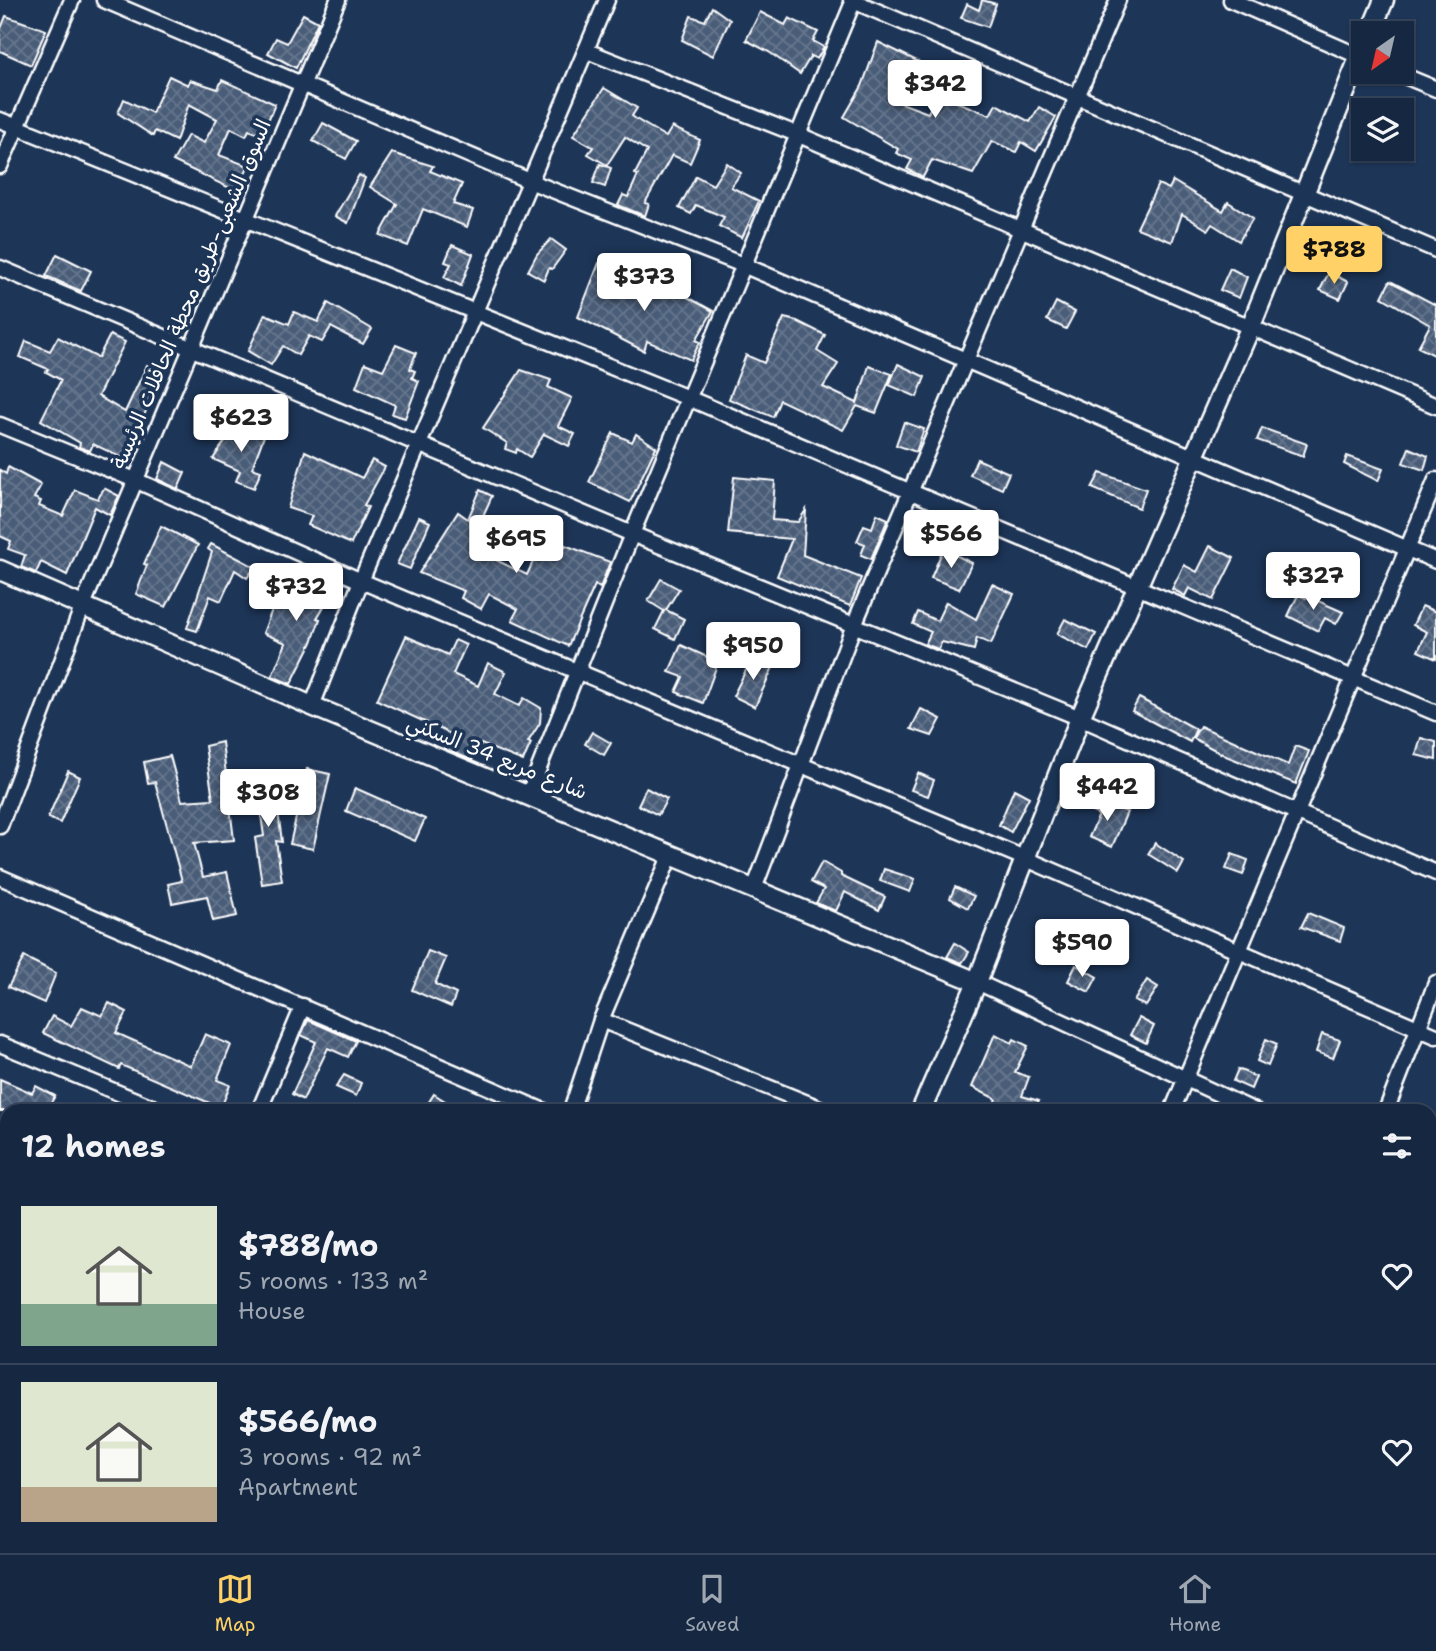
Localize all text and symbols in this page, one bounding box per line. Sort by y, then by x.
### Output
north arrow [1351,21,1414,84]
map controls [1351,21,1414,161]
pin: $342 [894,60,976,120]
text: $342 [904,68,966,98]
button: layers [1351,98,1414,161]
street label: السوق الشعبى-طريق محطة الحافلات الرئيسة [104,115,278,473]
pin: $788 [1293,226,1375,286]
text: $788 [1302,234,1366,264]
pin: $373 [603,254,685,313]
text: $373 [613,261,675,291]
pin: $623 [200,394,282,454]
text: $623 [209,402,273,432]
pin: $566 [910,510,992,570]
pin: $695 [475,516,557,575]
text: $566 [920,518,982,548]
text: $695 [485,523,547,553]
pin: $327 [1272,552,1354,612]
text: $327 [1282,560,1344,590]
pin: $732 [255,564,337,623]
text: $732 [265,571,327,601]
pin: $950 [712,622,794,682]
text: $950 [722,630,784,660]
street label: شارع مربع 34 السكني [401,708,591,811]
pin: $442 [1066,764,1148,823]
pin: $308 [227,770,309,829]
text: $442 [1076,771,1138,801]
text: $308 [236,777,300,807]
pin: $590 [1041,920,1123,979]
text: $590 [1051,927,1113,957]
text: 12 homes [21,1126,165,1167]
icon: filters [1378,1127,1416,1165]
text: $788/mo [238,1225,379,1266]
icon: home [77,1234,161,1318]
icon: heart [1378,1257,1416,1295]
text: 5 rooms · 133 m² [238,1266,428,1296]
text: House [238,1296,306,1326]
text: $566/mo [238,1401,378,1442]
icon: home [77,1410,161,1494]
icon: heart [1378,1433,1416,1471]
text: 3 rooms · 92 m² [238,1442,422,1472]
text: Apartment [238,1472,358,1502]
tab: Map [215,1570,256,1637]
tab: Saved [685,1570,739,1637]
tab: Home [1169,1570,1221,1637]

